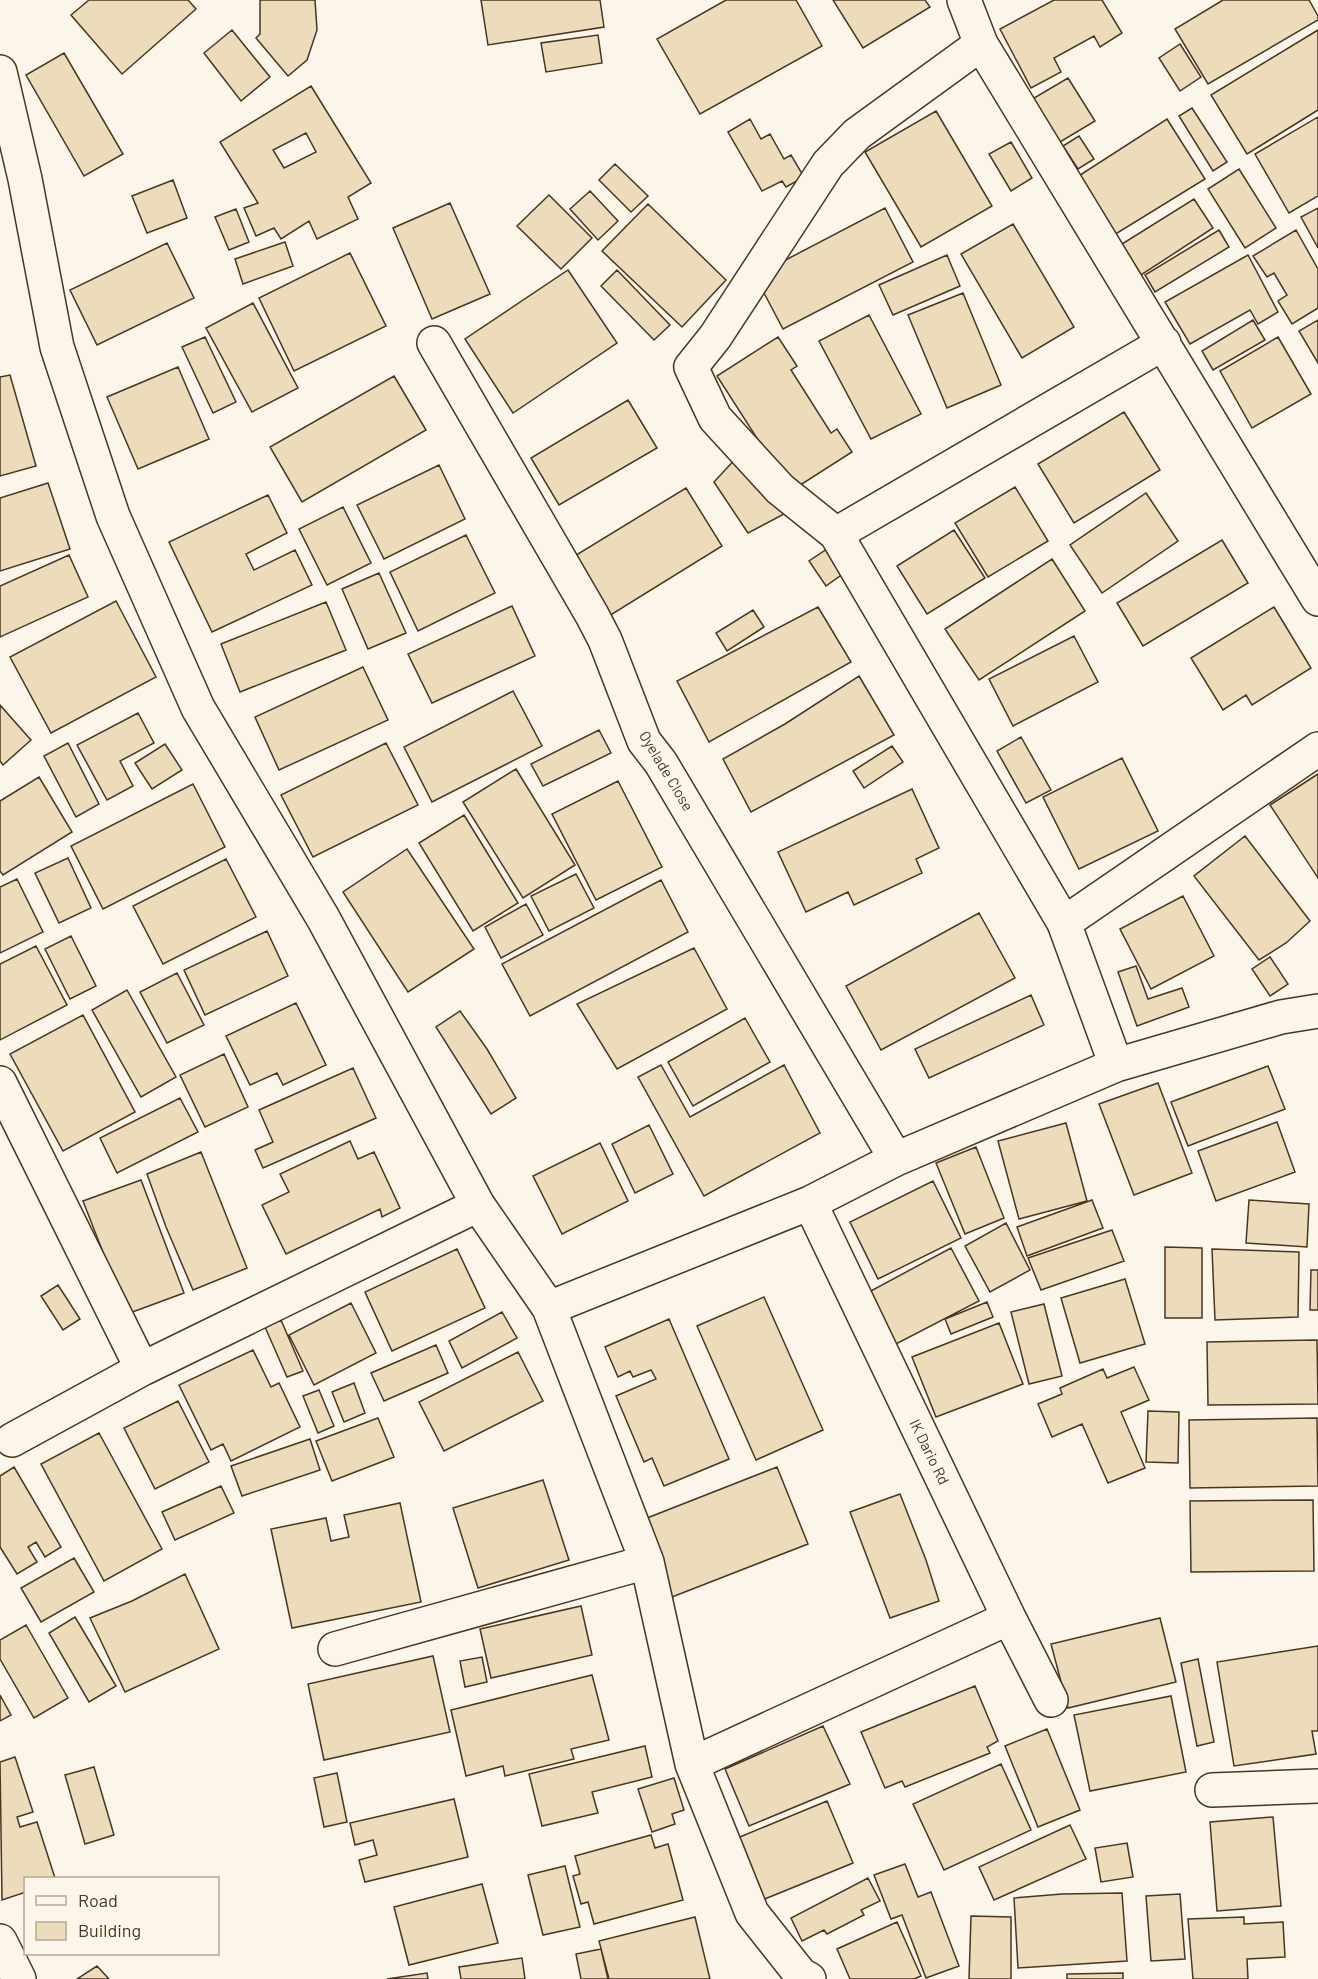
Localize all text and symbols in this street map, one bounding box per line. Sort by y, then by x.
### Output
street label: Oyelade Close [636,727,698,814]
street label: IK Dario Rd [906,1416,953,1487]
legend [24,1877,219,1955]
text: Road [78,1889,118,1911]
text: Building [78,1919,141,1941]

